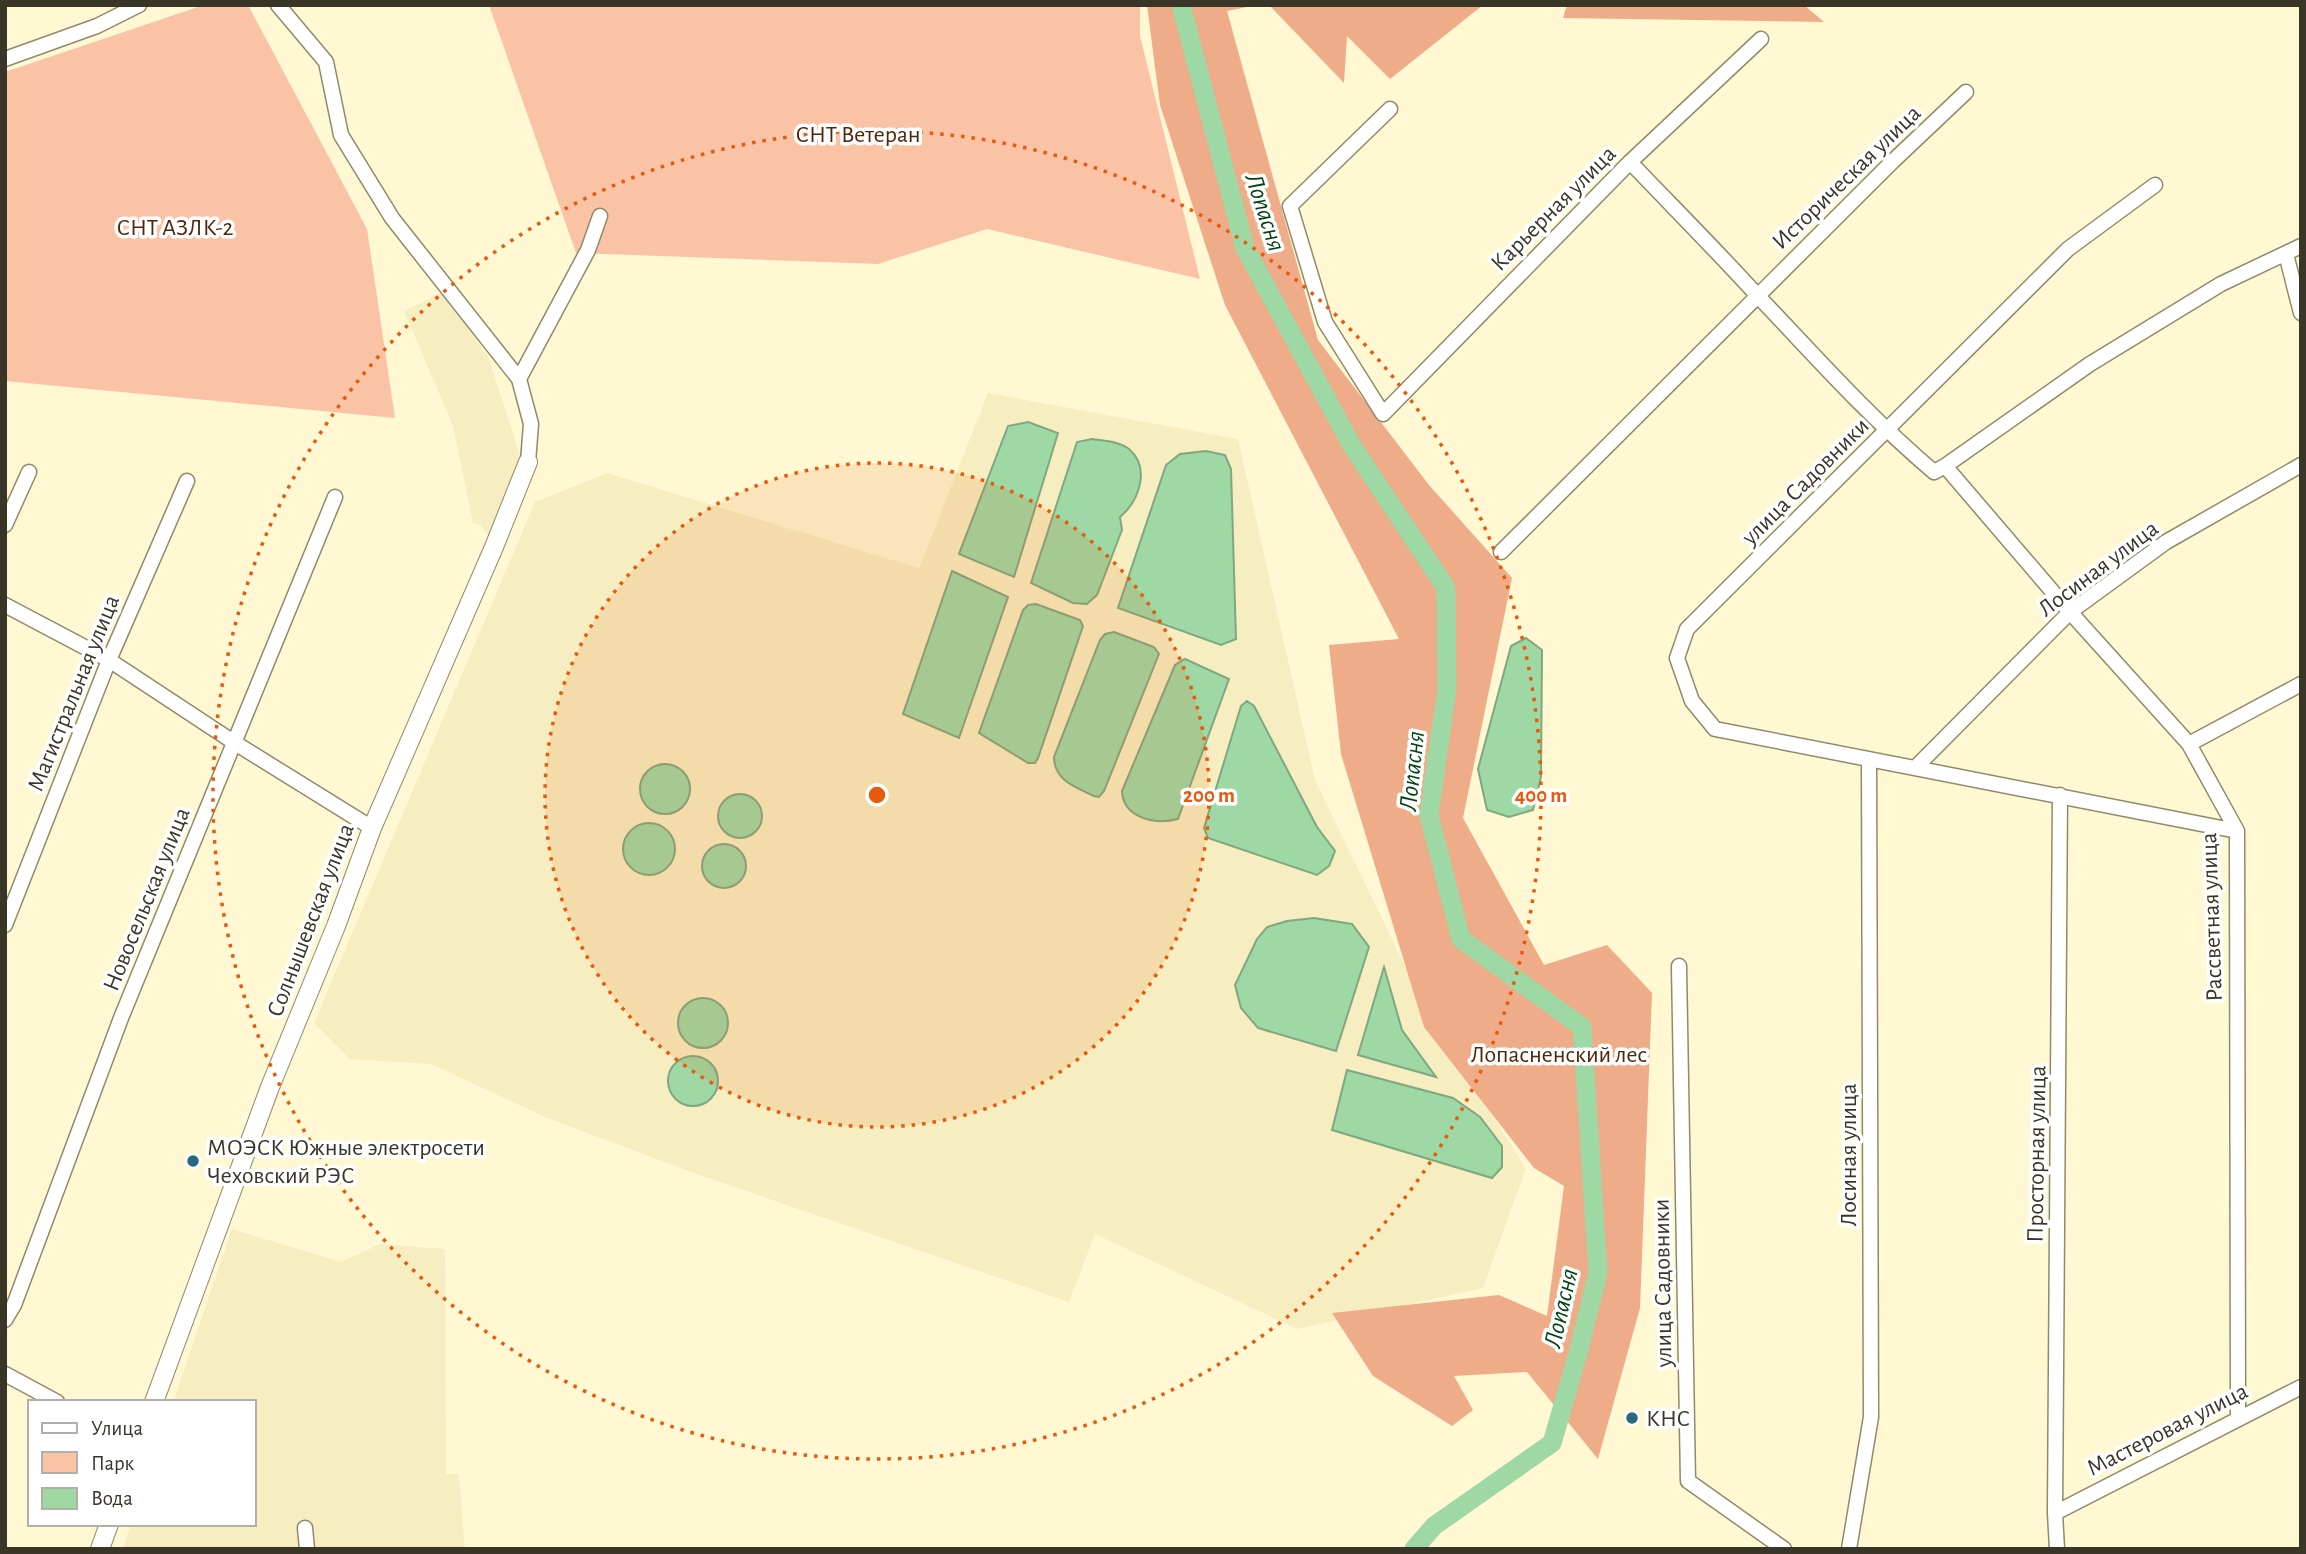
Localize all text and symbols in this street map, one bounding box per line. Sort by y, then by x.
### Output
street label: Историческая улица [1768,101,1926,254]
park label: СНТ Ветеран [796,123,920,147]
street label: Карьерная улица [1487,142,1621,276]
water label: Лопасня [1240,169,1290,255]
park label: СНТ АЗЛК-2 [117,216,234,240]
street label: улица Садовники [1737,414,1874,551]
street label: Лосиная улица [2034,516,2163,621]
street label: Магистральная улица [24,592,124,795]
water label: Лопасня [1395,730,1429,813]
centre of rings [865,783,889,807]
text: 200 m [1183,785,1235,806]
text: 400 m [1515,785,1567,806]
street label: Новосельская улица [99,804,195,995]
street label: Солнышевская улица [263,820,359,1020]
street label: Рассветная улица [2197,832,2227,1002]
park label: Лопасненский лес [1471,1043,1647,1067]
street label: Просторная улица [2023,1065,2051,1243]
street label: Лосиная улица [1837,1083,1861,1227]
place label: МОЭСК Южные электросети Чеховский РЭС [207,1136,485,1188]
marker: МОЭСК Южные электросети Чеховский РЭС [185,1153,201,1169]
street label: улица Садовники [1650,1198,1676,1369]
water label: Лопасня [1539,1266,1583,1351]
street label: Мастеровая улица [2083,1379,2252,1481]
legend [28,1400,256,1526]
place label: КНС [1646,1407,1690,1431]
marker: КНС [1624,1410,1640,1426]
text: Улица [91,1418,144,1439]
text: Парк [91,1453,135,1474]
text: Вода [91,1488,133,1509]

